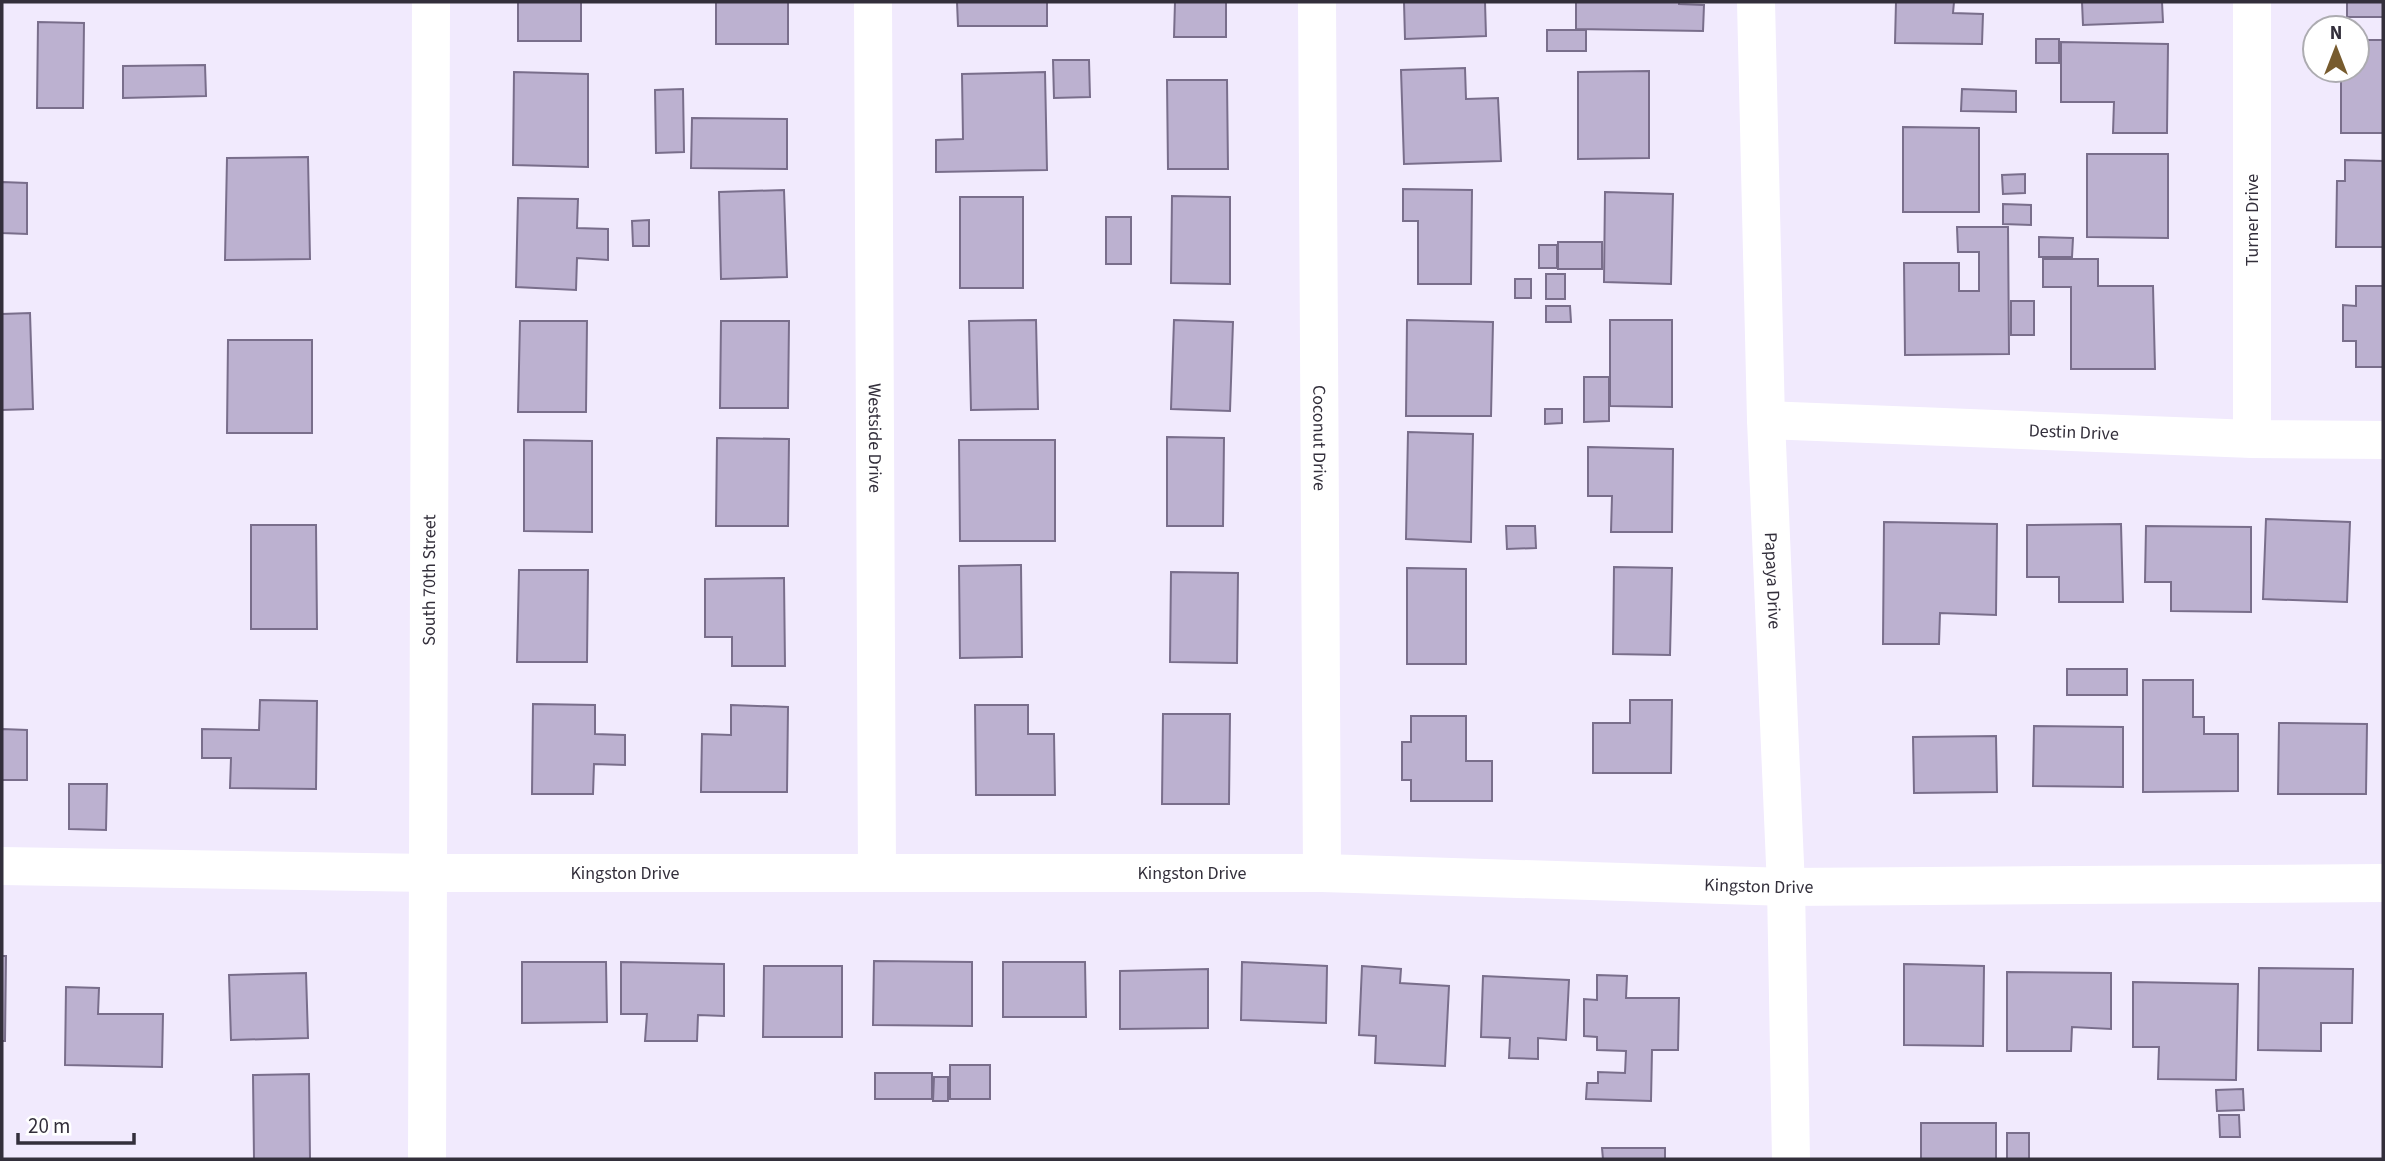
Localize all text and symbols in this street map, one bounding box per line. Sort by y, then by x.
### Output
north arrow [2301,14,2371,84]
text: N [2330,20,2342,47]
street label: Turner Drive [2240,174,2265,266]
street label: Westside Drive [862,383,887,493]
street label: Coconut Drive [1306,385,1332,491]
street label: Destin Drive [2028,418,2119,447]
street label: South 70th Street [417,514,442,646]
street label: Papaya Drive [1758,532,1787,630]
street label: Kingston Drive [570,861,680,886]
street label: Kingston Drive [1137,861,1247,886]
street label: Kingston Drive [1704,873,1813,900]
scale bar [18,1102,133,1146]
text: 20 m [28,1111,70,1141]

